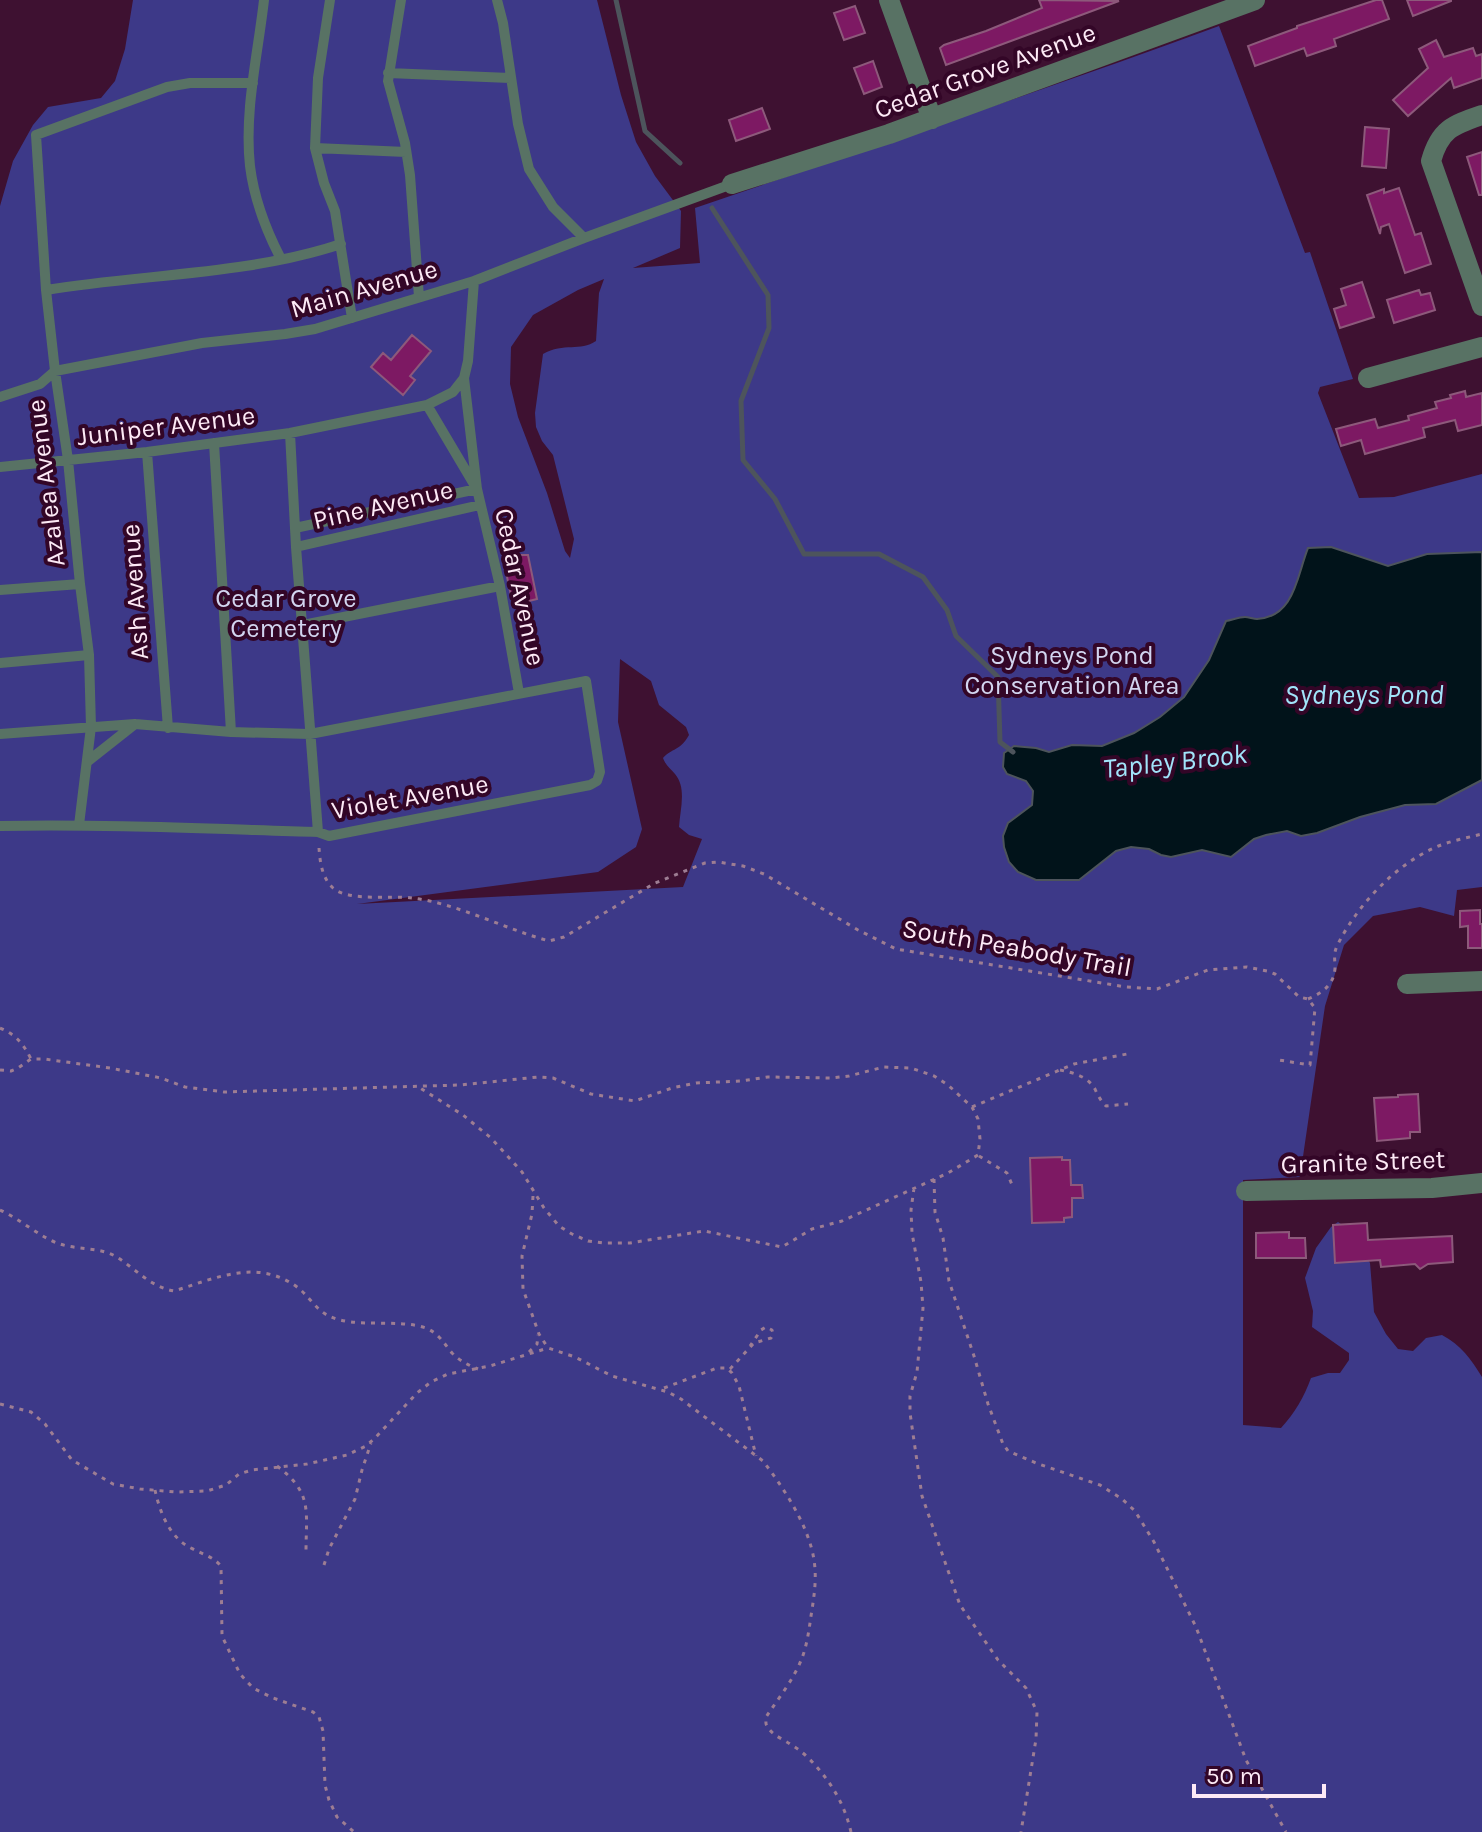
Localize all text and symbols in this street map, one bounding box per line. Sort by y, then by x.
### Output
street label: Cedar Grove Avenue [870,17,1100,125]
street label: Main Avenue [287,253,441,325]
street label: Azalea Avenue [20,398,72,568]
street label: Juniper Avenue [75,400,257,452]
street label: Pine Avenue [310,474,456,536]
street label: Cedar Avenue [488,505,552,669]
street label: Ash Avenue [115,523,155,661]
park label: Cedar Grove Cemetery [215,583,357,644]
park label: Sydneys Pond Conservation Area [964,640,1180,701]
water label: Sydneys Pond [1284,678,1444,711]
water label: Tapley Brook [1101,737,1249,785]
street label: Violet Avenue [329,768,491,826]
street label: South Peabody Trail [900,913,1134,983]
street label: Granite Street [1280,1144,1446,1180]
scale bar [1194,1748,1324,1798]
text: 50 m [1206,1762,1262,1790]

